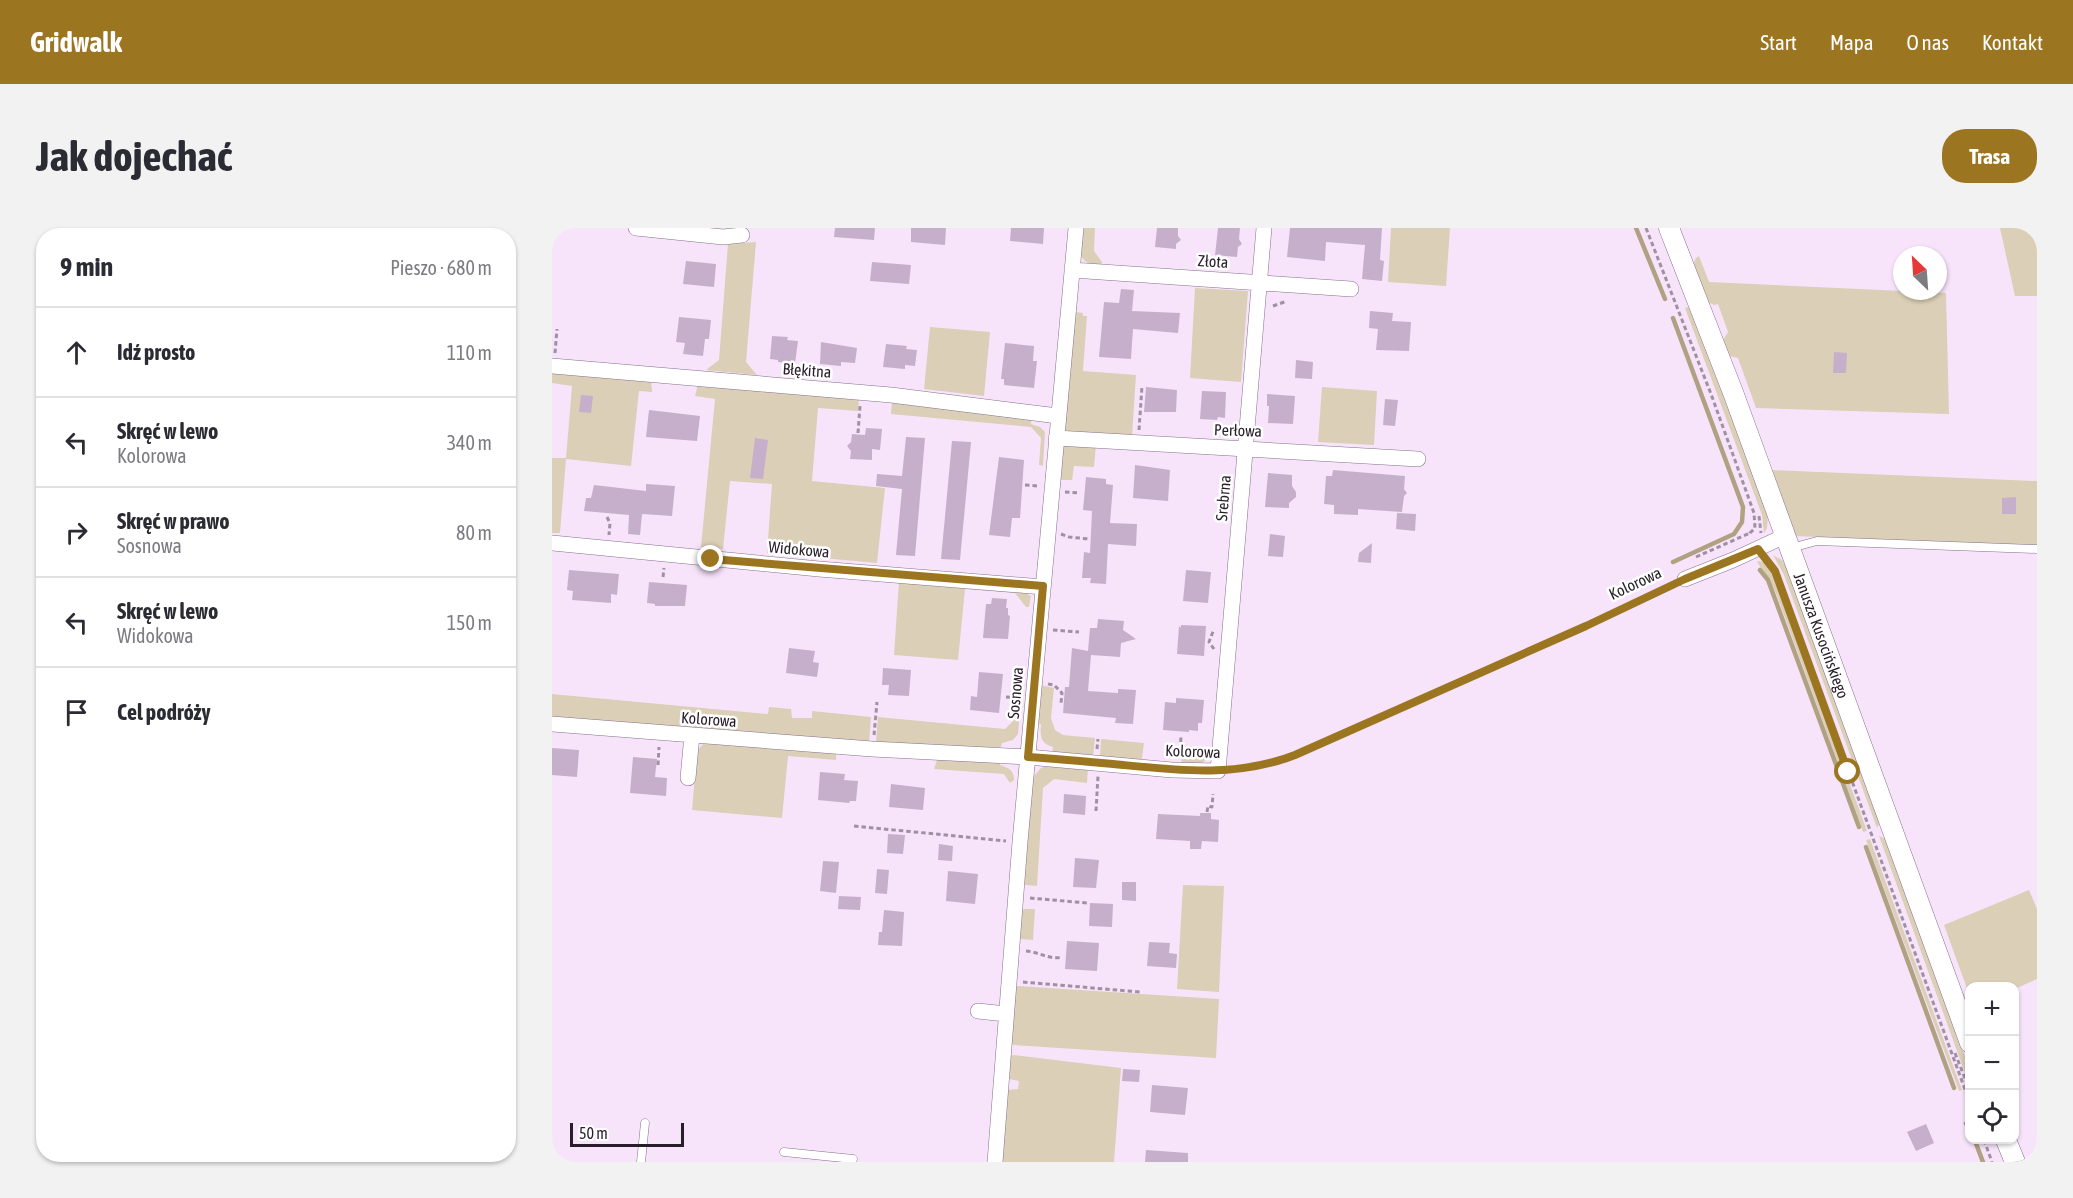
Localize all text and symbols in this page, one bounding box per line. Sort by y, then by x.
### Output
text: Gridwalk [30,26,122,58]
text: Start [1760,30,1797,54]
text: Mapa [1830,30,1873,54]
text: O nas [1906,30,1949,54]
text: Kontakt [1982,30,2043,54]
button: Trasa [1942,129,2037,183]
text: Jak dojechać [36,132,232,180]
north arrow [1893,246,1947,300]
street label: Złota [1197,251,1229,271]
text: 9 min [60,252,113,282]
text: Pieszo · 680 m [390,256,492,279]
icon: ahead [60,336,93,369]
text: Idź prosto [117,339,195,365]
text: 110 m [447,341,492,364]
street label: Błękitna [782,359,832,382]
text: Skręć w lewo [117,418,218,444]
street label: Perłowa [1214,420,1262,440]
icon: left [60,426,93,459]
text: 340 m [447,431,492,454]
text: Kolorowa [117,444,186,467]
street label: Srebrna [1212,474,1234,522]
text: Skręć w prawo [117,508,230,534]
icon: right [60,516,93,549]
text: 80 m [456,521,492,544]
text: Sosnowa [117,534,182,557]
street label: Widokowa [768,537,830,561]
route end [697,545,723,571]
street label: Kolorowa [1606,563,1664,603]
street label: Janusza Kusocińskiego [1790,570,1853,701]
text: Skręć w lewo [117,598,218,624]
icon: left [60,606,93,639]
text: 150 m [447,611,492,634]
text: Widokowa [117,624,194,647]
street label: Sosnowa [1004,666,1026,720]
icon: arrive [60,696,93,729]
text: Cel podróży [117,699,211,725]
street label: Kolorowa [681,708,737,730]
street label: Kolorowa [1165,741,1221,761]
route start [1834,758,1860,784]
map controls [1965,982,2019,1144]
button: + [1965,982,2019,1036]
button: − [1965,1036,2019,1090]
button: locate [1965,1090,2019,1144]
scale bar [570,1120,684,1148]
text: 50 m [579,1124,608,1142]

